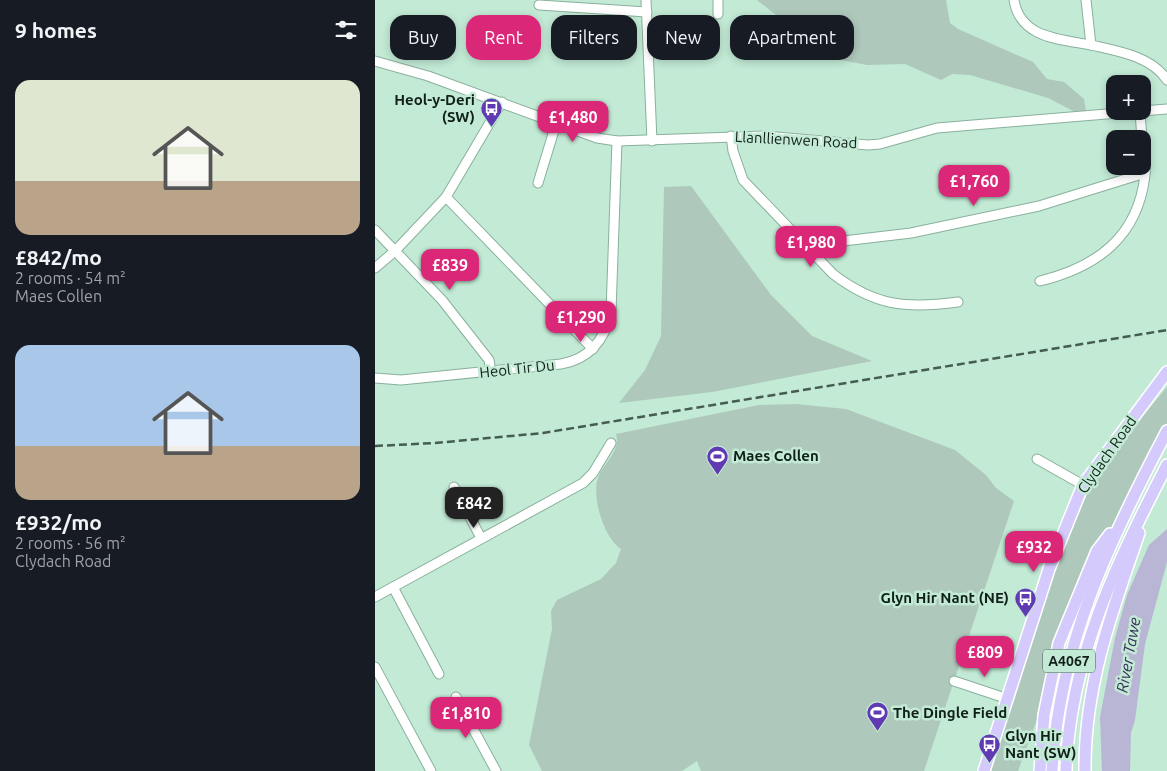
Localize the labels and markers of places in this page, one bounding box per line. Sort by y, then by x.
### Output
place label: Heol-y-Deri (SW) [394,91,475,125]
bus stop icon: Heol-y-Deri (SW) [479,97,503,128]
pin: £1,480 [532,100,614,143]
pin: £1,760 [933,164,1015,207]
pin: £1,980 [770,226,852,268]
pin: £839 [420,248,480,291]
pin: £1,290 [540,300,622,343]
sports icon: Maes Collen [705,444,729,475]
place label: Maes Collen [733,447,819,464]
pin: £842 [444,486,504,529]
pin: £932 [1004,530,1064,573]
bus stop icon: Glyn Hir Nant (NE) [1013,586,1037,617]
place label: Glyn Hir Nant (NE) [881,589,1009,606]
pin: £809 [955,636,1015,678]
pin: £1,810 [425,696,507,739]
sports icon: The Dingle Field [865,701,889,732]
place label: The Dingle Field [893,704,1007,721]
place label: Glyn Hir Nant (SW) [1005,727,1076,761]
bus stop icon: Glyn Hir Nant (SW) [977,733,1001,764]

